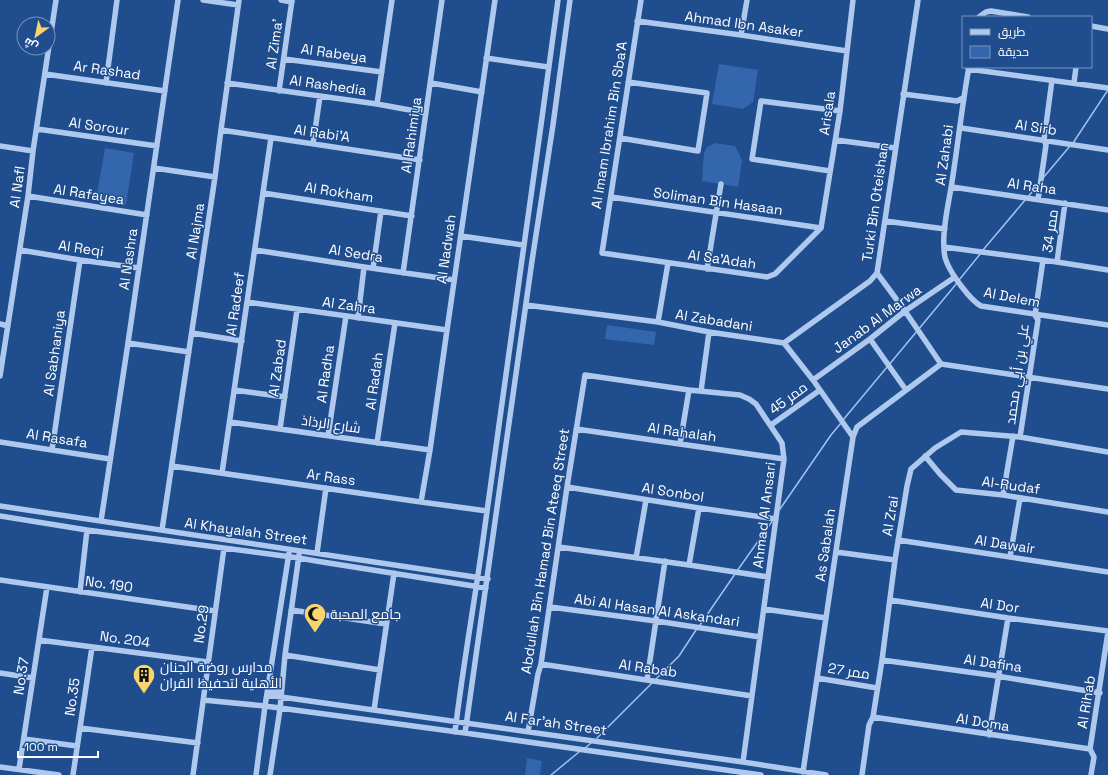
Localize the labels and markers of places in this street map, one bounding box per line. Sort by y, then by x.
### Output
mosque icon: جامع المحبة [302,601,328,634]
place label: جامع المحبة [330,605,401,623]
place label: مدارس روضة الجنان الأهلية لتحفيظ القران [160,658,282,692]
building icon: مدارس روضة الجنان الأهلية لتحفيظ القران [131,662,157,695]

